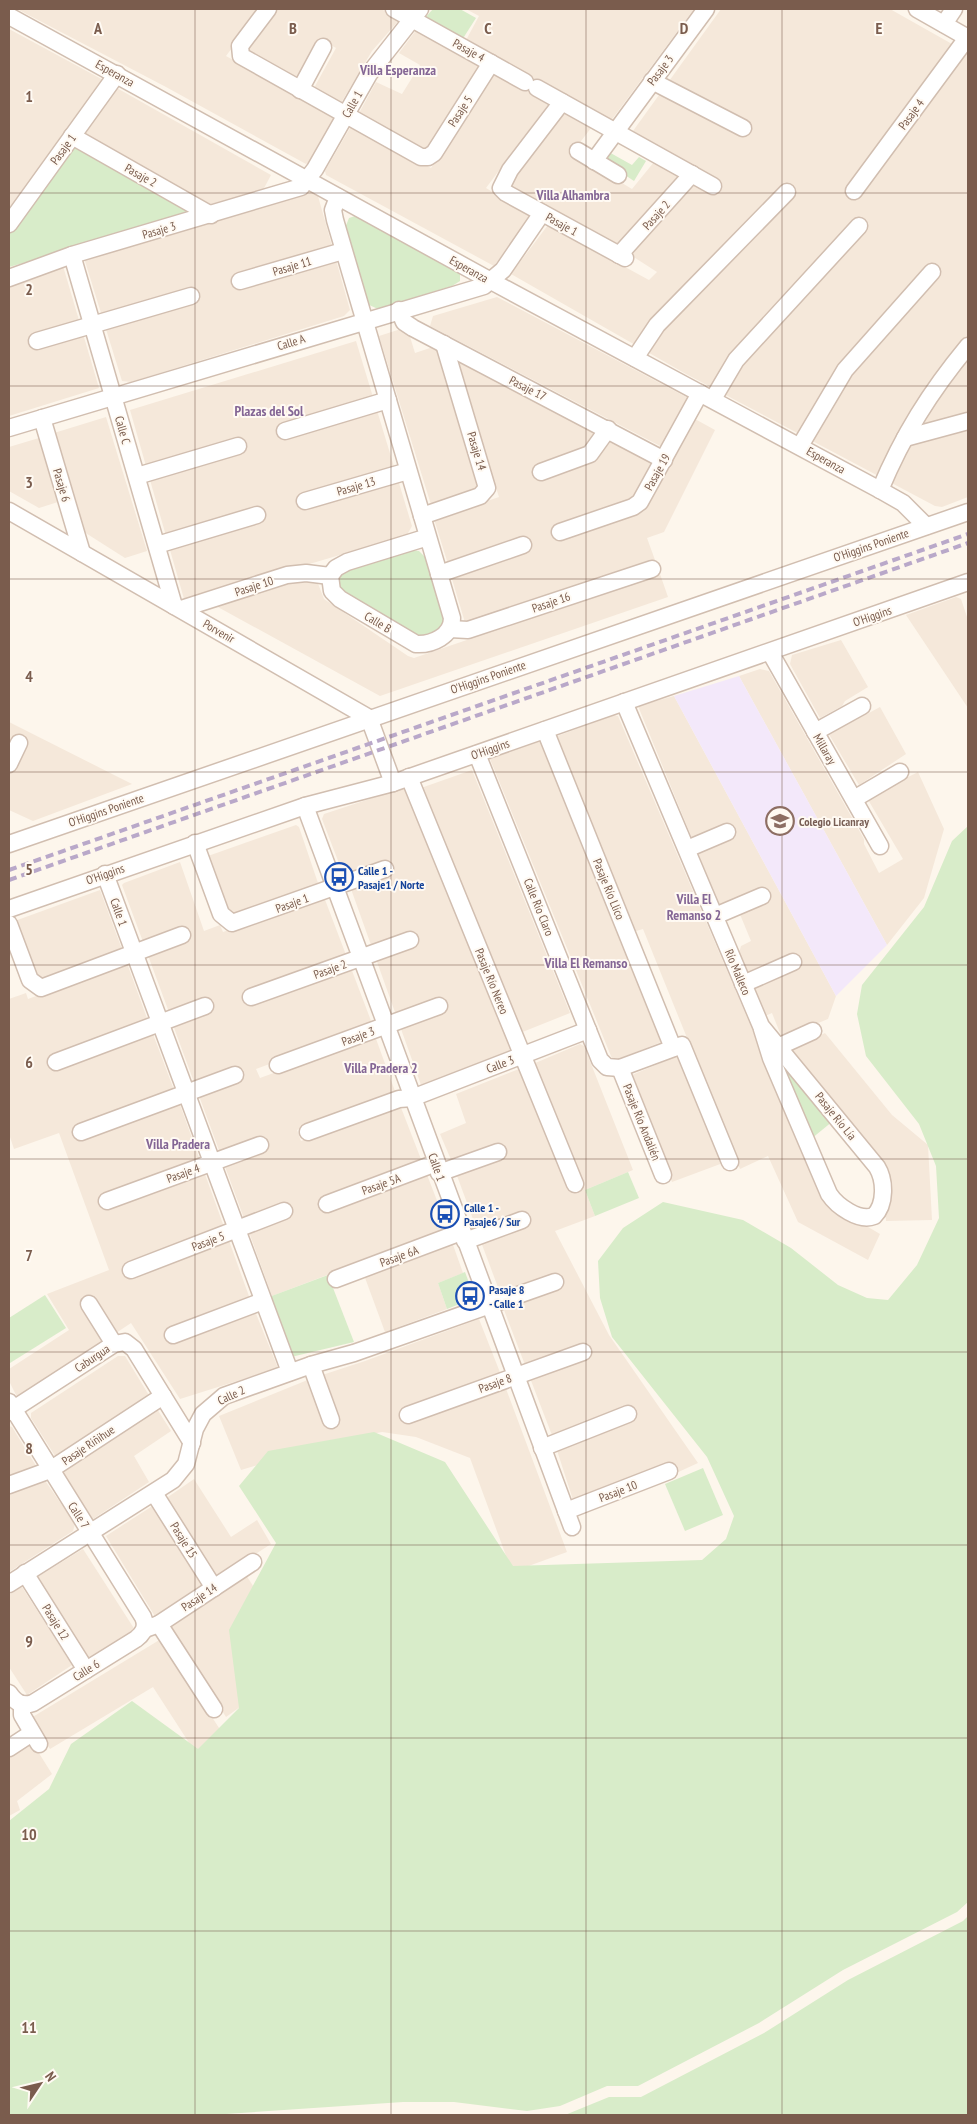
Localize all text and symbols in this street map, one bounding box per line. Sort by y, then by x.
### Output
text: A [93,18,103,38]
text: B [289,18,297,38]
text: C [484,18,492,38]
text: D [680,18,689,38]
text: E [876,18,883,38]
street label: Pasaje 4 [450,35,488,65]
street label: Pasaje 3 [644,52,676,88]
street label: Esperanza [93,56,137,90]
district label: Villa Esperanza [359,61,436,79]
text: 1 [25,86,33,106]
street label: Calle 1 [338,88,366,120]
street label: Pasaje 5 [444,93,476,129]
street label: Pasaje 4 [895,95,927,132]
street label: Pasaje 1 [47,131,79,167]
street label: Pasaje 2 [122,160,160,190]
district label: Villa Alhambra [535,186,610,204]
street label: Pasaje 2 [639,197,673,233]
street label: Pasaje 1 [543,209,581,239]
street label: Pasaje 3 [140,218,178,242]
street label: Esperanza [447,252,491,286]
street label: Pasaje 11 [271,253,313,279]
text: 2 [25,279,33,299]
street label: Calle A [275,331,307,353]
street label: Pasaje 17 [507,372,549,404]
district label: Plazas del Sol [234,402,304,420]
street label: Calle C [112,414,134,446]
street label: Pasaje 14 [464,430,490,473]
street label: Esperanza [804,443,848,477]
street label: Pasaje 19 [641,451,673,493]
street label: Pasaje 6 [50,466,74,504]
text: 3 [25,472,33,492]
street label: Pasaje 13 [335,473,377,499]
street label: O'Higgins Poniente [831,525,911,565]
street label: Pasaje 10 [233,573,275,599]
street label: Pasaje 16 [530,588,572,616]
street label: O'Higgins [851,602,893,630]
street label: Calle B [362,608,395,636]
street label: Porvenir [200,616,238,646]
street label: O'Higgins Poniente [448,657,528,697]
text: 4 [25,666,33,686]
street label: Millaray [810,731,840,768]
street label: O'Higgins [469,735,511,763]
street label: O'Higgins Poniente [66,790,146,830]
school or university icon: Colegio Licanray [765,806,795,836]
place label: Colegio Licanray [799,814,869,829]
street label: Pasaje Río Llico [590,856,628,922]
text: 5 [25,859,33,879]
street label: O'Higgins [84,860,126,888]
bus stop icon: Calle 1 - Pasaje1 / Norte [324,862,354,892]
place label: Calle 1 - Pasaje1 / Norte [358,863,425,892]
street label: Calle Río Claro [521,876,557,938]
street label: Pasaje 1 [273,890,311,916]
district label: Villa El Remanso 2 [667,890,721,924]
street label: Calle 1 [107,896,131,928]
street label: Pasaje Río Nereo [472,946,512,1016]
street label: Río Malleco [722,947,754,997]
district label: Villa El Remanso [544,954,627,972]
street label: Pasaje 2 [311,956,349,982]
street label: Pasaje 3 [339,1023,377,1049]
text: 6 [25,1052,33,1072]
street label: Calle 3 [484,1052,516,1076]
district label: Villa Pradera 2 [343,1059,418,1077]
street label: Pasaje Río Andalién [620,1082,664,1162]
street label: Pasaje Río Lía [812,1089,860,1143]
district label: Villa Pradera [145,1135,210,1153]
street label: Calle 1 [425,1151,449,1183]
street label: Pasaje 4 [164,1160,202,1186]
street label: Pasaje 5A [360,1170,403,1198]
bus stop icon: Calle 1 - Pasaje6 / Sur [430,1199,460,1229]
place label: Calle 1 - Pasaje6 / Sur [464,1200,521,1229]
street label: Pasaje 5 [189,1228,227,1254]
street label: Pasaje 6A [378,1242,421,1270]
text: 7 [25,1245,33,1265]
bus stop icon: Pasaje 8 - Calle 1 [455,1281,485,1311]
place label: Pasaje 8 - Calle 1 [489,1282,525,1311]
street label: Caburgua [72,1341,113,1375]
street label: Pasaje 8 [476,1370,514,1396]
street label: Calle 2 [215,1382,247,1408]
street label: Pasaje Riñihue [59,1422,117,1468]
text: 8 [25,1438,33,1458]
street label: Pasaje 10 [597,1477,639,1505]
street label: Calle 7 [65,1499,93,1531]
street label: Pasaje 15 [167,1519,201,1561]
street label: Pasaje 14 [178,1579,220,1614]
street label: Pasaje 12 [39,1601,73,1643]
text: 9 [25,1631,33,1651]
street label: Calle 6 [70,1656,102,1684]
text: 10 [21,1824,37,1844]
text: 11 [21,2017,37,2037]
north arrow [15,2059,65,2109]
text: N [41,2068,60,2085]

